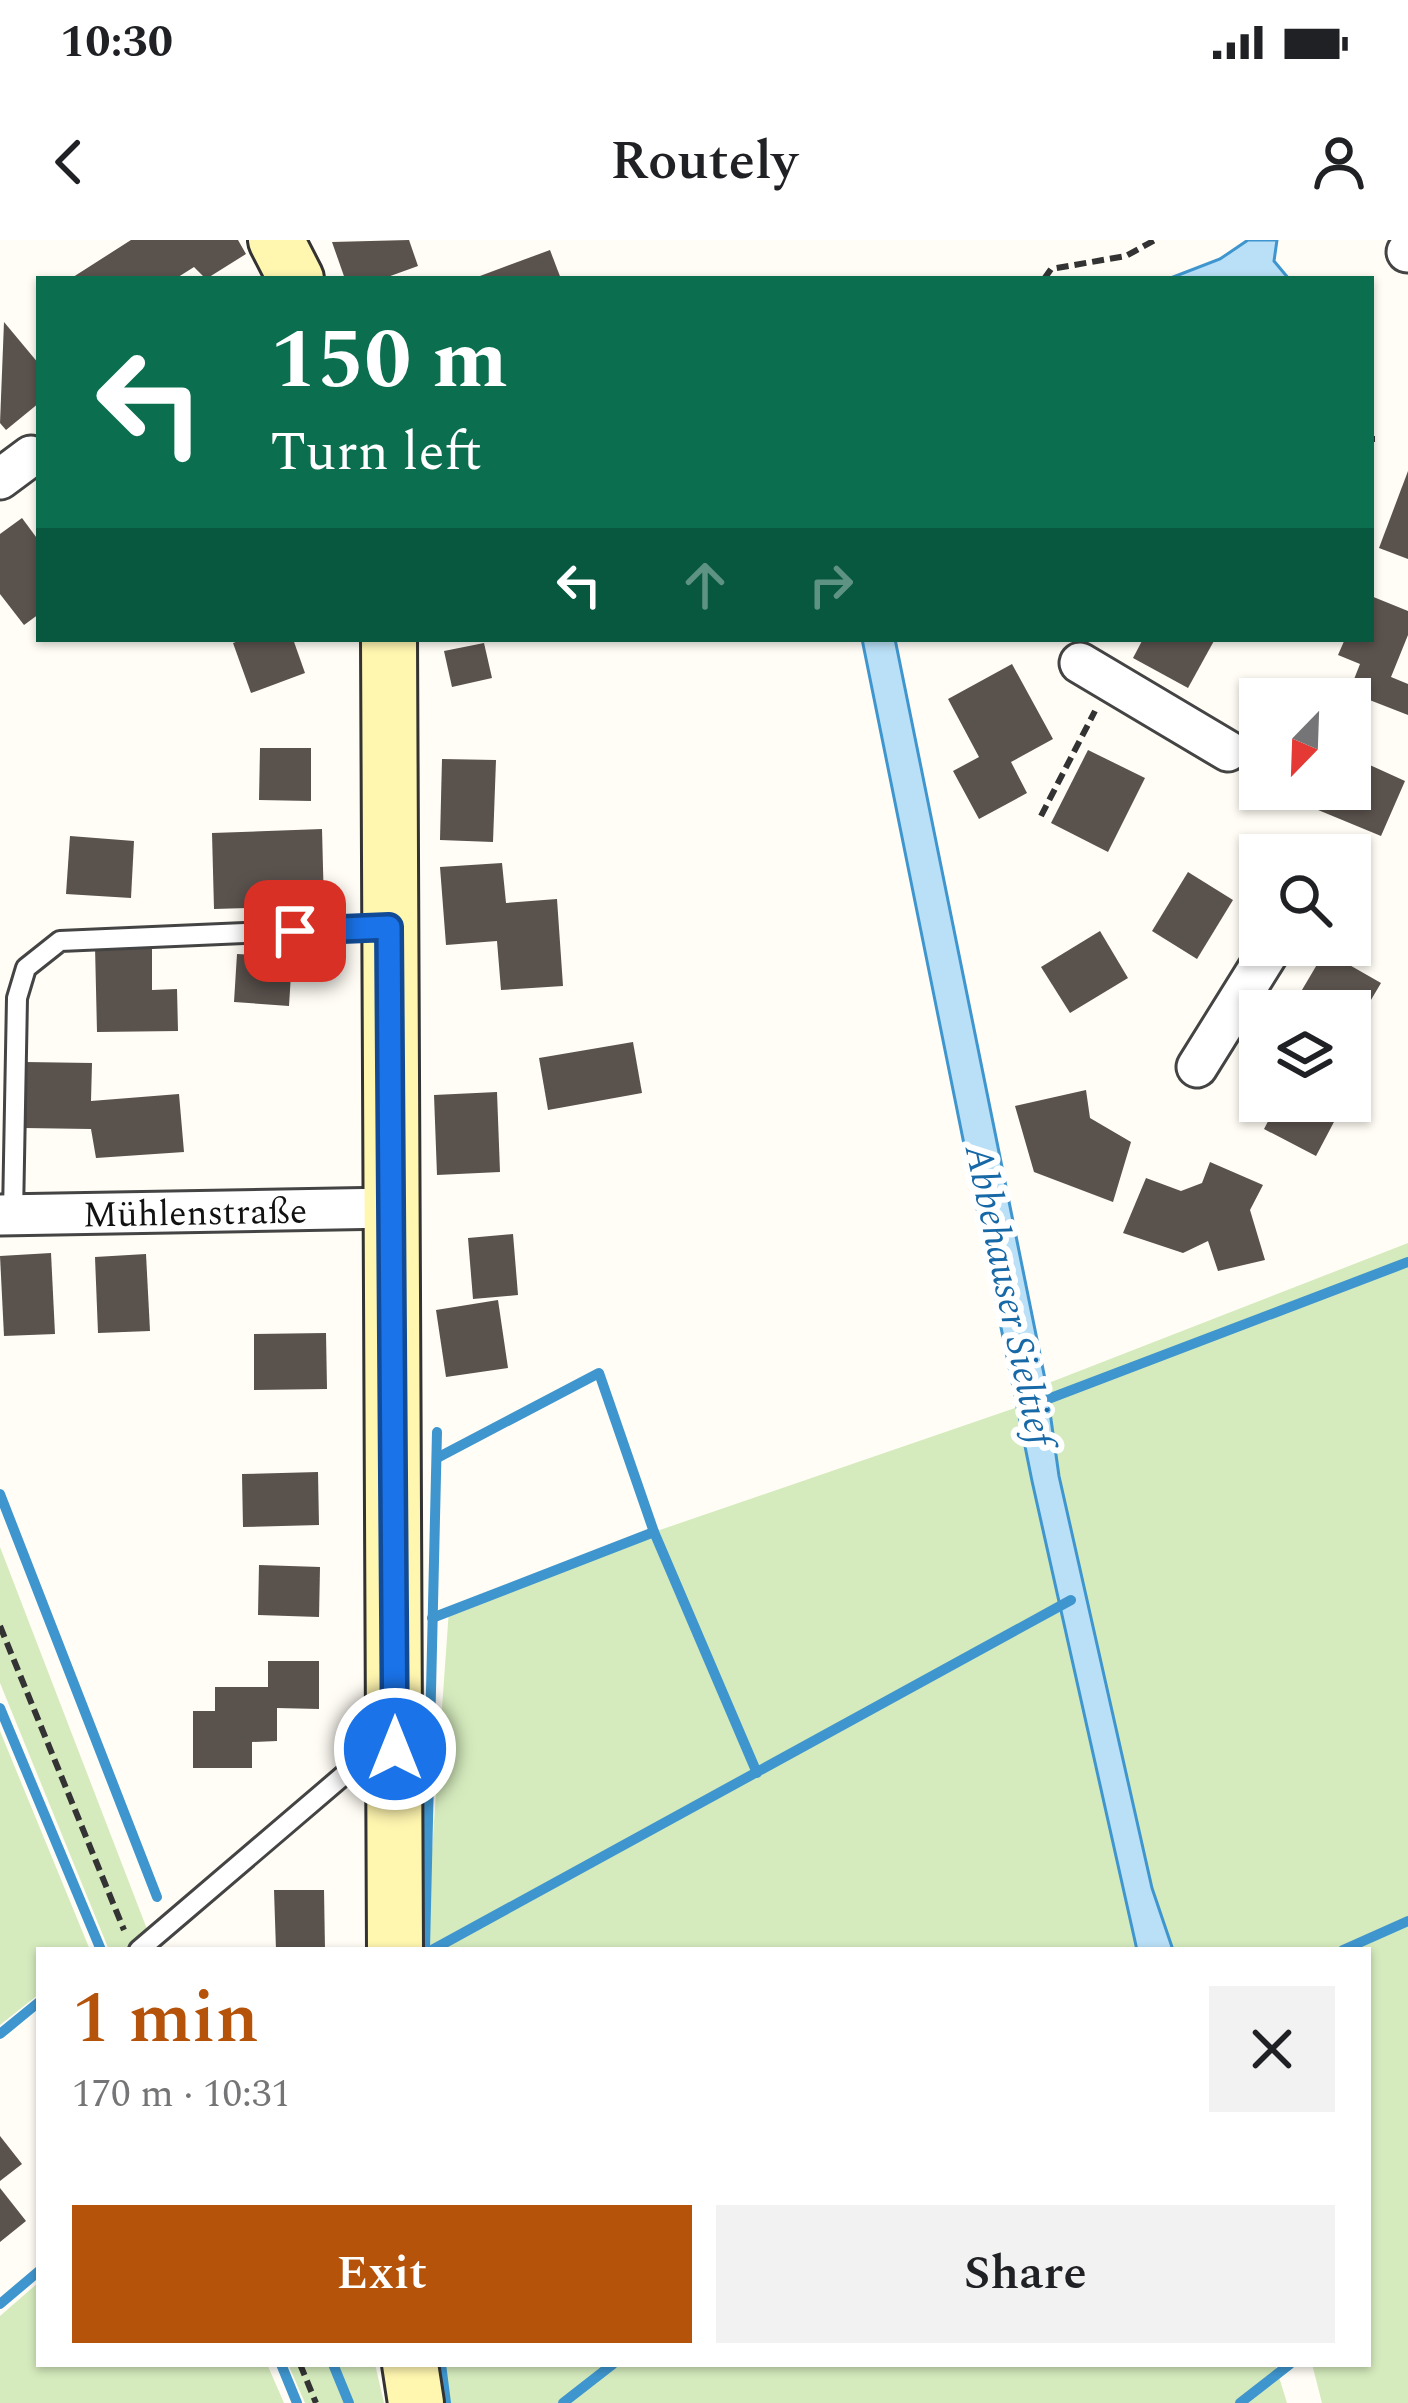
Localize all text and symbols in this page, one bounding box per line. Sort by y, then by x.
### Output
text: 10:30 [60,8,173,77]
text: Routely [610,121,798,203]
icon: back [36,129,102,195]
icon: person [1306,129,1372,195]
text: 150 m [270,297,508,425]
icon: left [72,324,228,480]
text: Turn left [270,412,482,494]
icon: left [546,552,612,618]
icon: ahead [672,552,738,618]
icon: right [798,552,864,618]
north arrow [1239,678,1371,810]
map controls [1239,678,1371,1122]
button: search [1239,834,1371,966]
pin [244,880,346,982]
icon: arrive [262,898,328,964]
button: layers [1239,990,1371,1122]
water label: Abbehauser Sieltief [948,1138,1070,1457]
street label: Mühlenstraße [82,1185,308,1244]
position arrow [332,1686,458,1812]
text: 1 min [72,1965,259,2074]
button: close [1209,1986,1335,2112]
text: 170 m · 10:31 [72,2065,291,2124]
button: Exit [72,2205,692,2343]
button: Share [716,2205,1335,2343]

